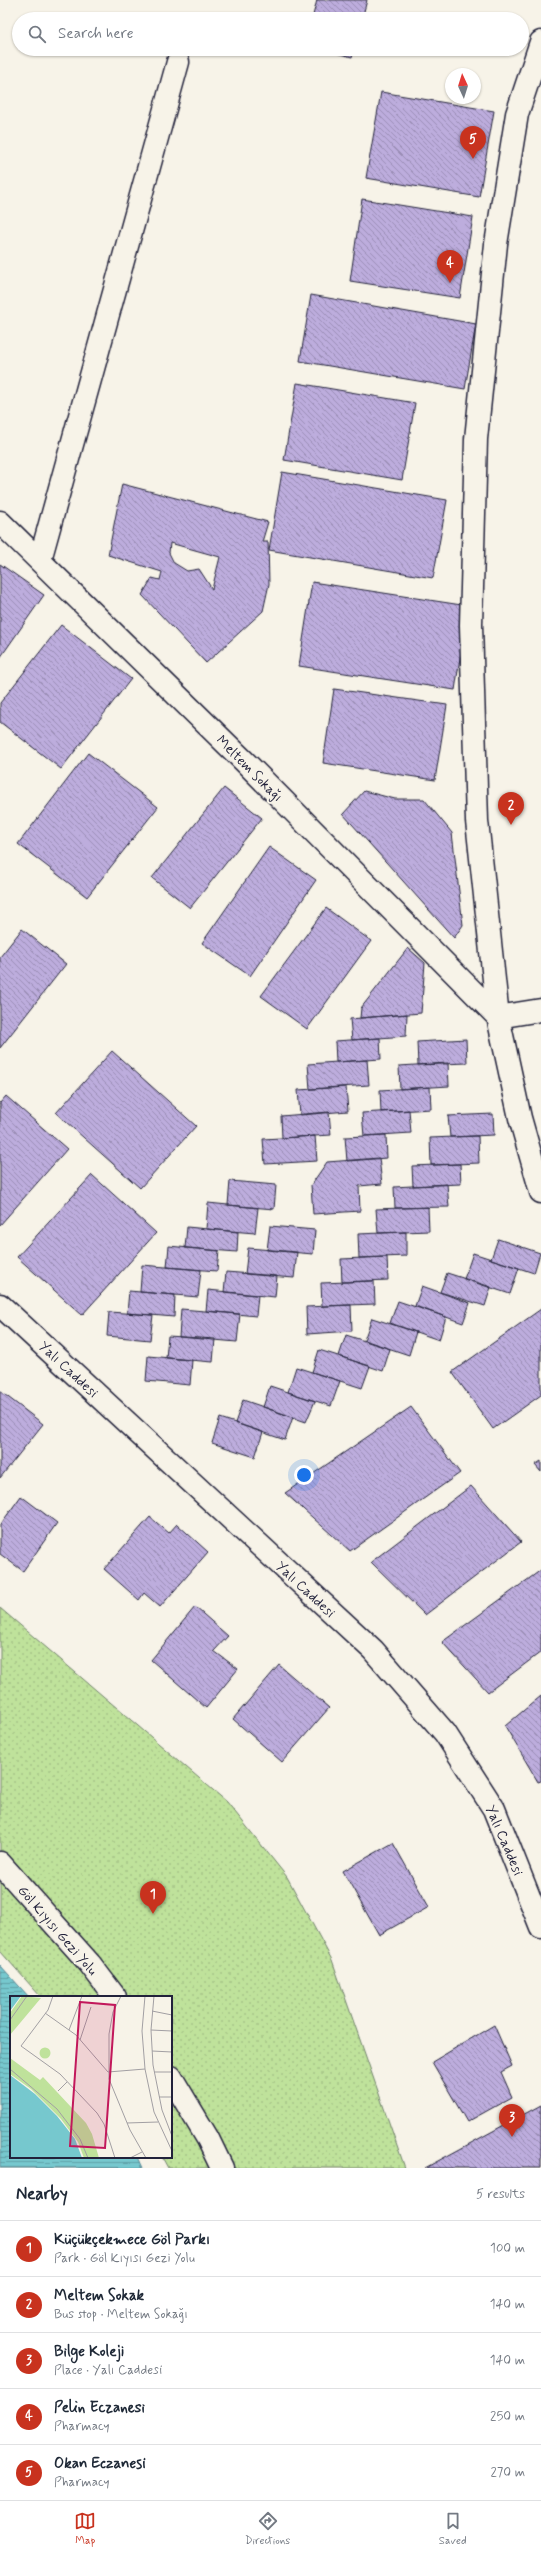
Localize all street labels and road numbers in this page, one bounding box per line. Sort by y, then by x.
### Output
street label: Meltem Sokağı [212,732,286,806]
street label: Yalı Caddesi [35,1338,102,1402]
street label: Yalı Caddesi [272,1558,339,1622]
street label: Yalı Caddesi [481,1802,527,1878]
street label: Göl Kıyısı Gezi Yolu [13,1882,101,1979]

